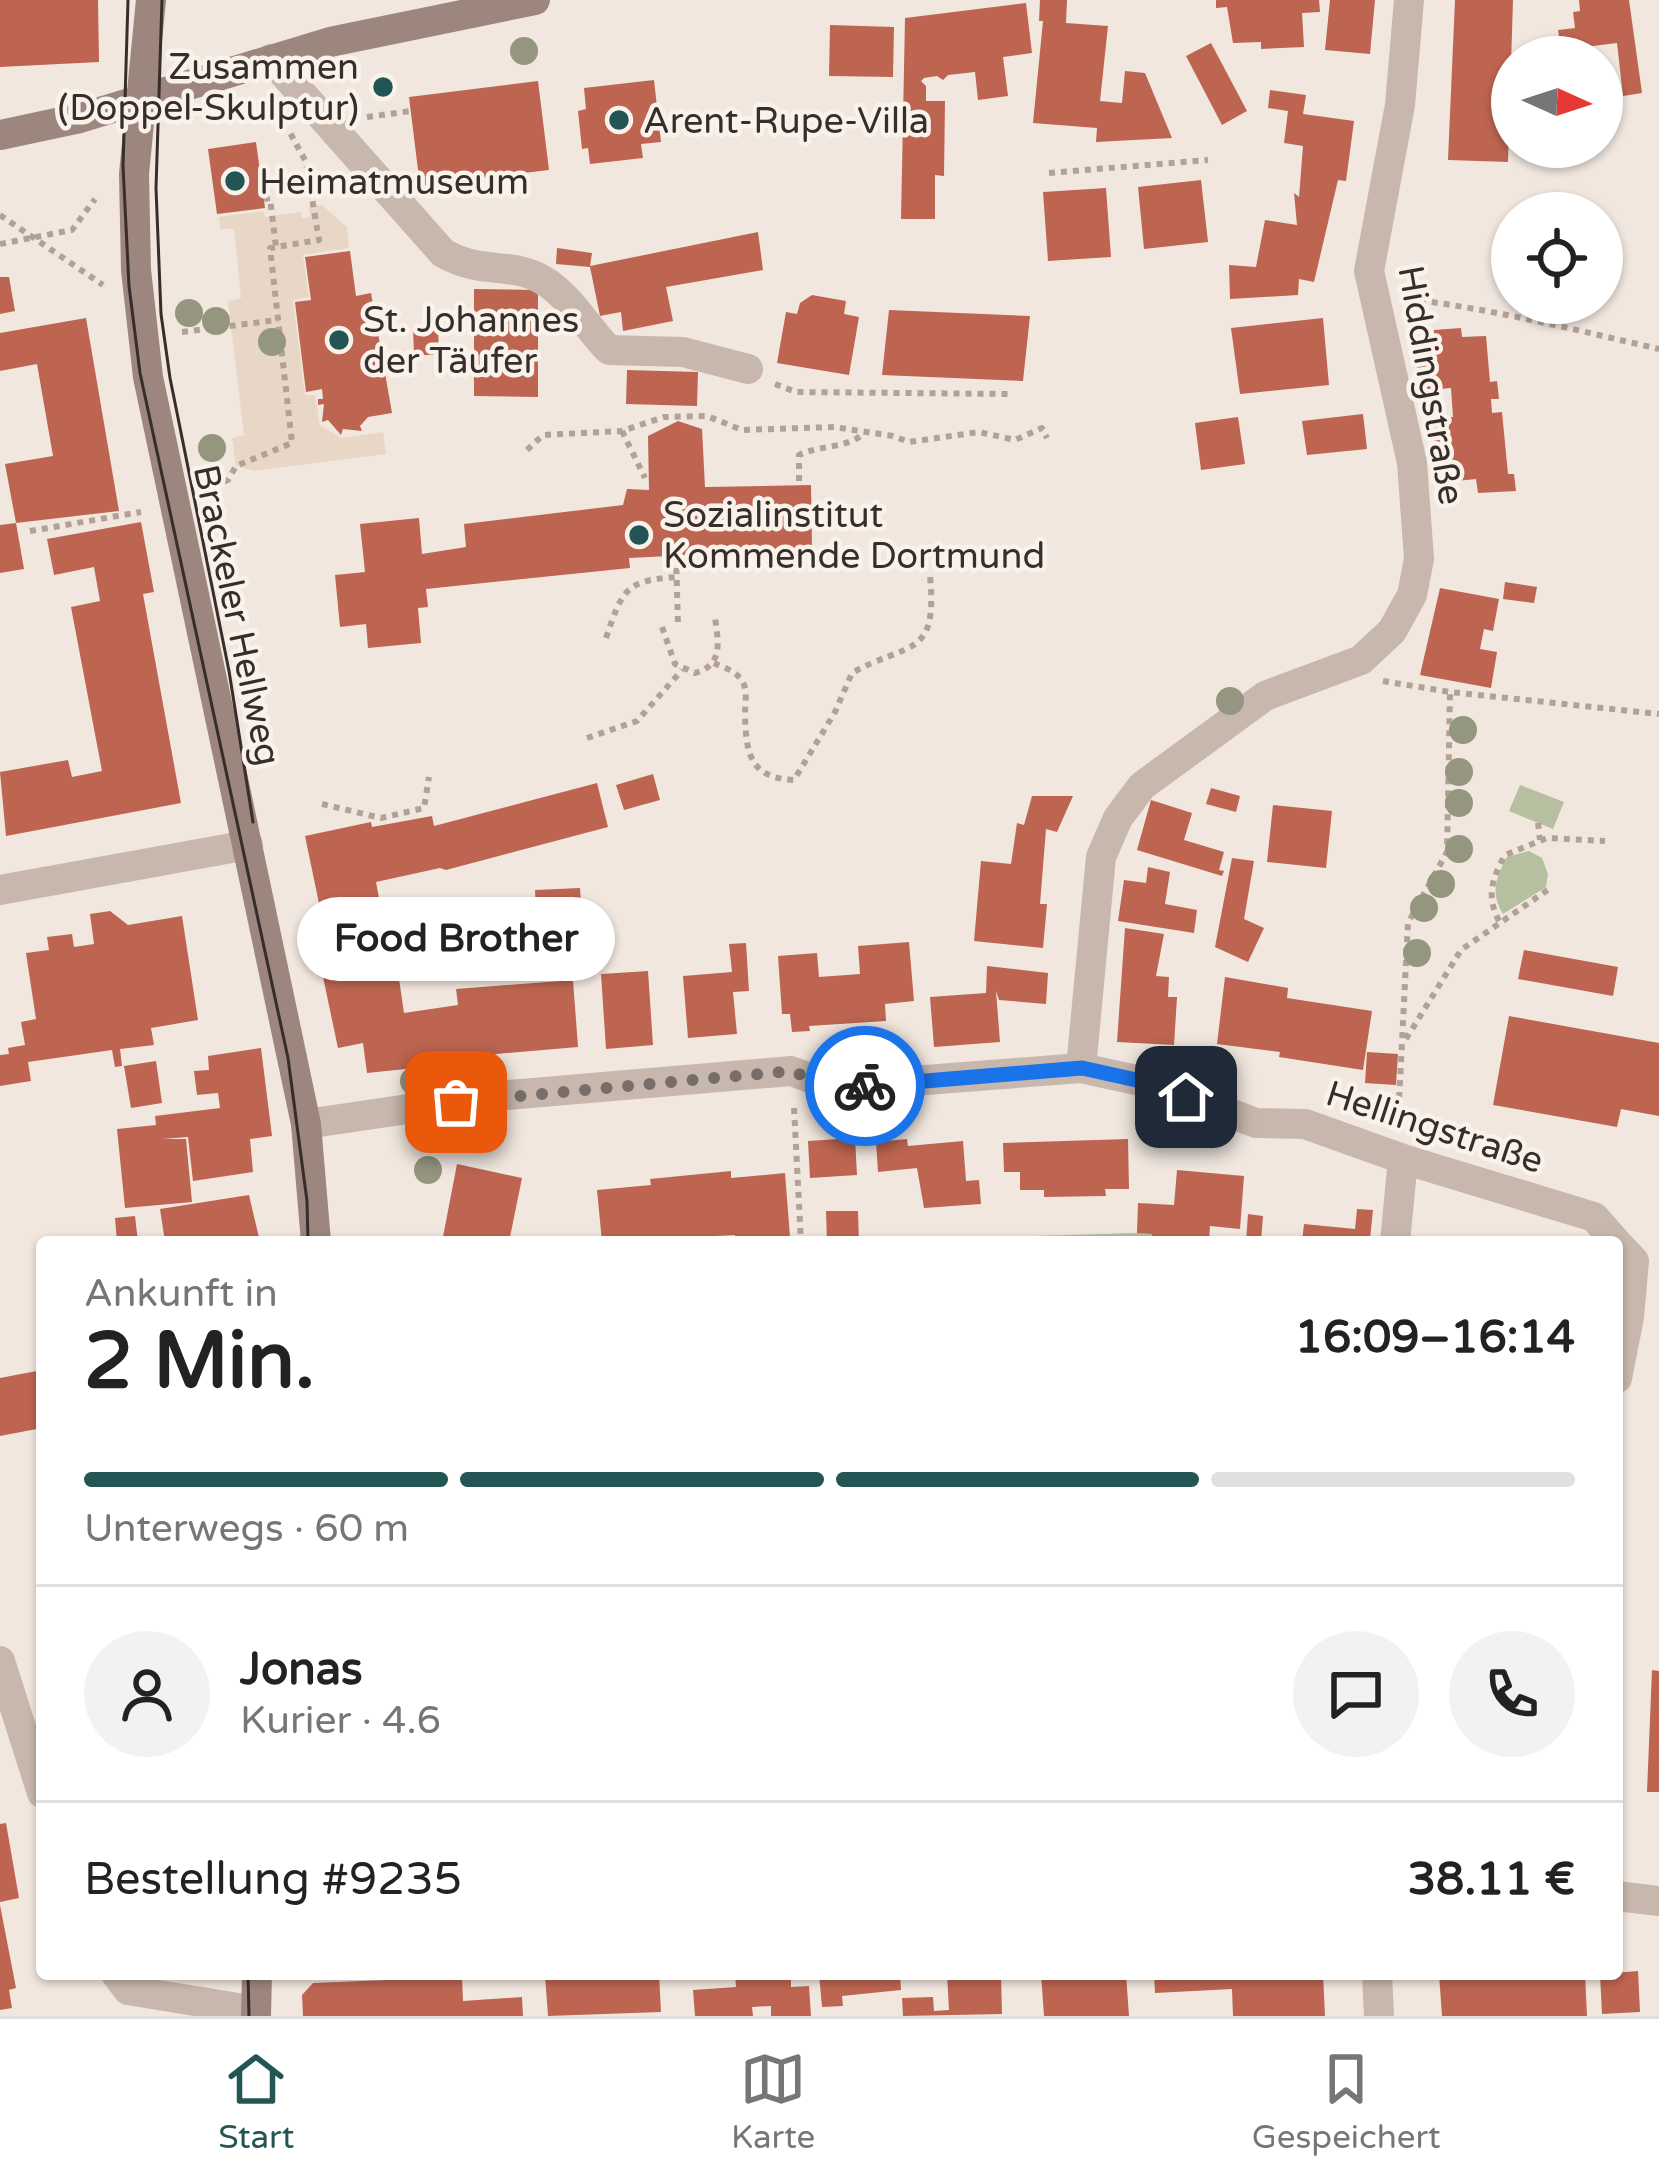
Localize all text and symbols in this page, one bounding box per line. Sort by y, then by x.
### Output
north arrow [1491,36,1623,168]
map controls [1491,36,1623,324]
place label: Zusammen (Doppel-Skulptur) [57,46,359,130]
marker: Zusammen (Doppel-Skulptur) [370,74,396,100]
place label: Arent-Rupe-Villa [643,100,929,143]
marker: Arent-Rupe-Villa [606,107,632,133]
place label: Heimatmuseum [259,161,529,204]
marker: Heimatmuseum [222,168,248,194]
button: locate [1491,192,1623,324]
street label: Hiddingstraße [1388,262,1473,508]
place label: St. Johannes der Täufer [363,299,579,383]
marker: St. Johannes der Täufer [326,327,352,353]
street label: Brackeler Hellweg [184,461,289,770]
place label: Sozialinstitut Kommende Dortmund [663,494,1045,578]
marker: Sozialinstitut Kommende Dortmund [626,522,652,548]
callout: Food Brother [297,898,615,982]
text: Food Brother [334,915,578,962]
courier [805,1026,925,1146]
pin [1135,1046,1237,1148]
pin [405,1051,507,1153]
icon: bike [832,1053,898,1119]
icon: home [1153,1064,1219,1130]
icon: bag [423,1069,489,1135]
street label: Hellingstraße [1321,1072,1549,1183]
text: Ankunft in [84,1270,278,1317]
text: 16:09–16:14 [1295,1311,1575,1365]
text: 2 Min. [84,1315,315,1409]
text: Unterwegs · 60 m [84,1505,409,1552]
button: person [84,1631,210,1757]
button: chat [1293,1631,1419,1757]
button: phone [1449,1631,1575,1757]
text: Jonas [240,1643,363,1697]
text: Kurier · 4.6 [240,1697,441,1744]
text: Bestellung #9235 [84,1853,462,1907]
text: 38.11 € [1408,1853,1575,1907]
tab: Start [218,2046,294,2157]
tab: Karte [731,2046,815,2157]
tab: Gespeichert [1252,2046,1441,2157]

